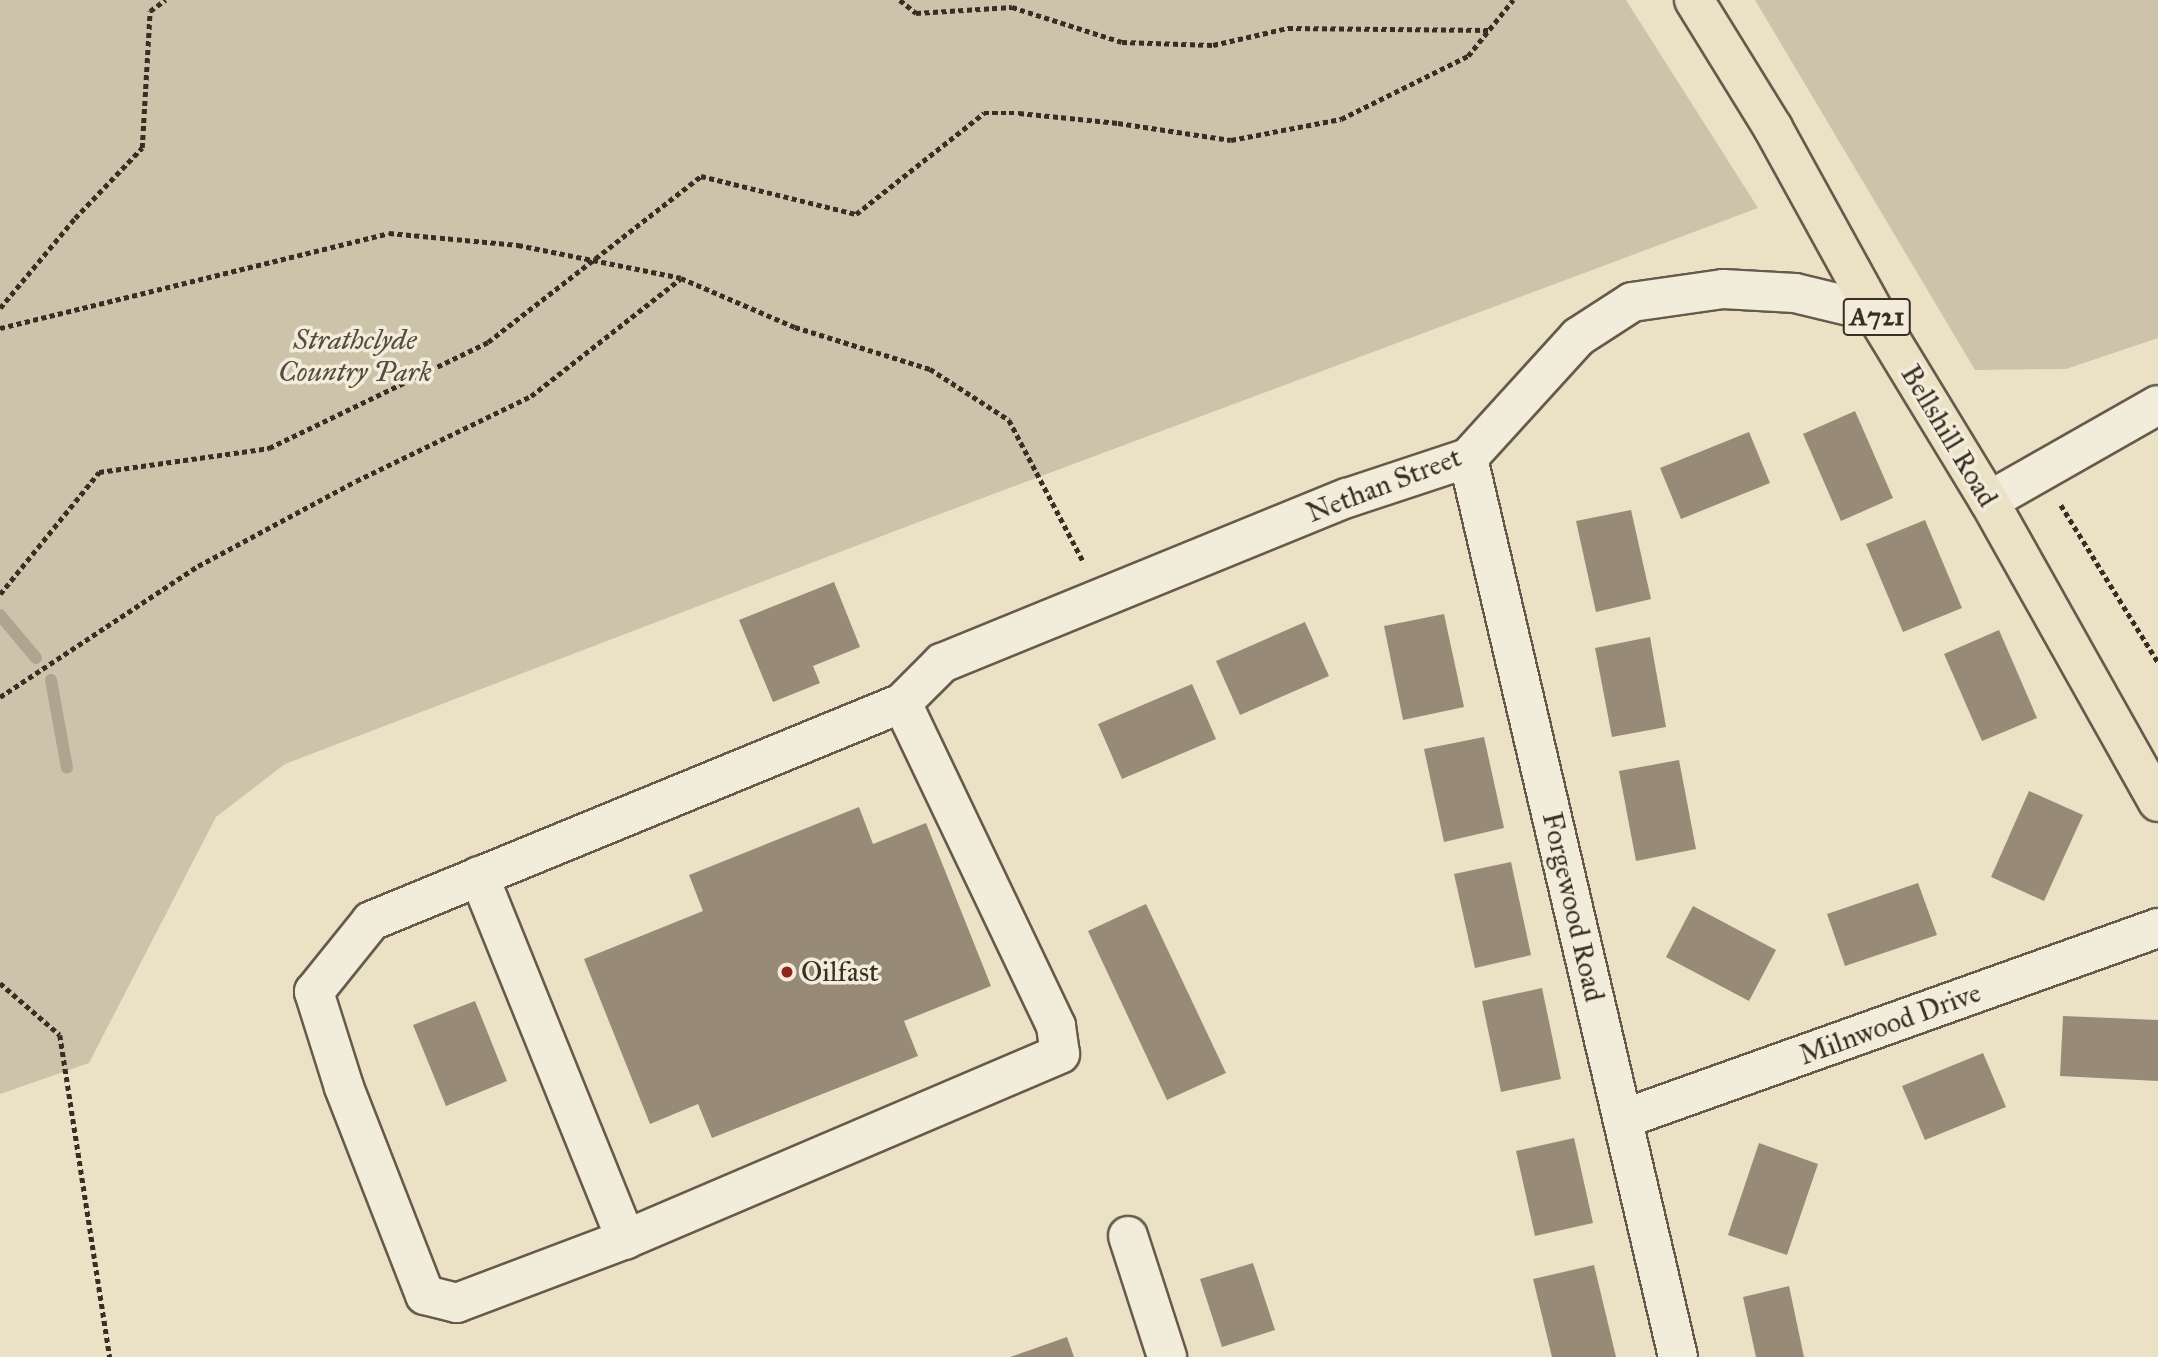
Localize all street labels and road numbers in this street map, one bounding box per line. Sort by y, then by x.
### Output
road number: A721 [1842,294,1912,340]
street label: Bellshill Road [1893,359,2005,513]
street label: Nethan Street [1302,440,1466,530]
street label: Forgewood Road [1535,809,1611,1005]
street label: Milnwood Drive [1795,976,1985,1072]

